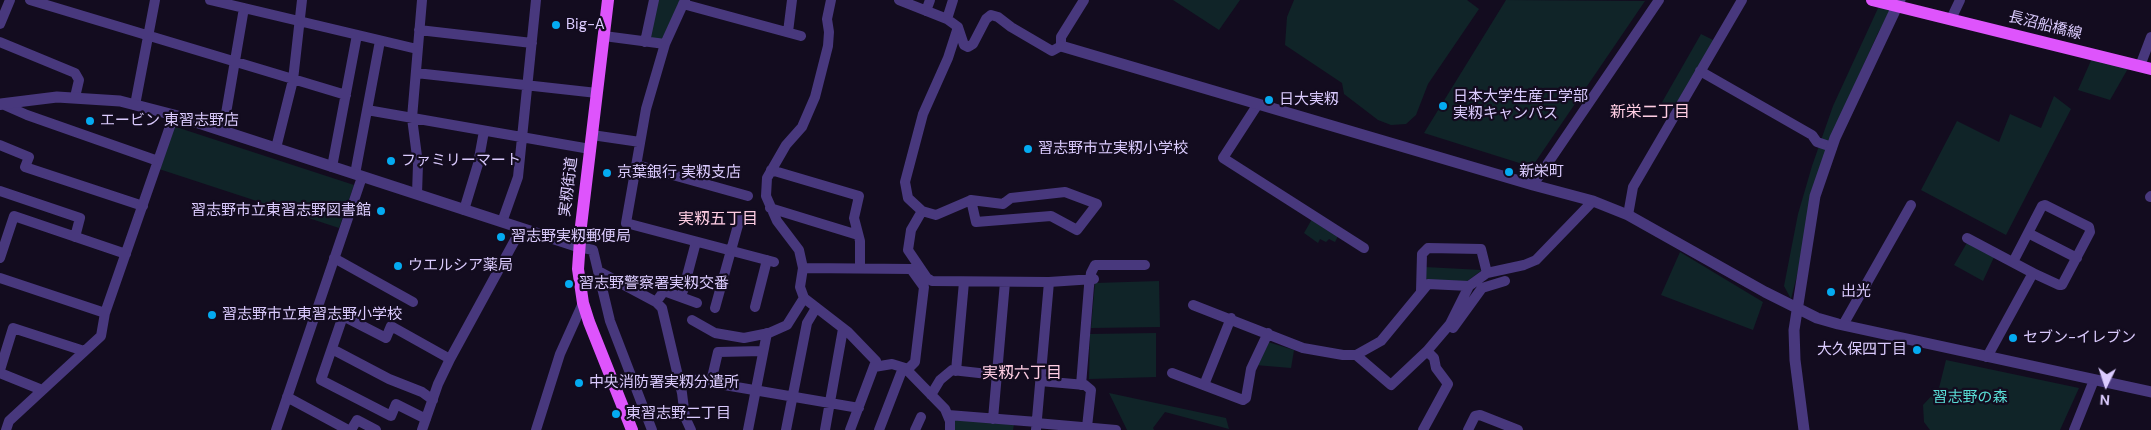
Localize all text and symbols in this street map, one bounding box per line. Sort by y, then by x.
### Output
street label: 長沼船橋線 [2006,8,2084,44]
place label: Big-A [566,16,605,34]
marker: Big-A [550,19,562,31]
place label: 日本大学生産工学部 実籾キャンパス [1453,88,1588,123]
place label: 日大実籾 [1279,91,1339,109]
marker: 日大実籾 [1263,94,1275,106]
marker: 日本大学生産工学部 実籾キャンパス [1437,100,1449,112]
district label: 新栄二丁目 [1610,103,1690,123]
place label: エービン 東習志野店 [100,112,239,130]
marker: エービン 東習志野店 [84,115,96,127]
place label: 習志野市立実籾小学校 [1038,140,1188,158]
marker: 習志野市立実籾小学校 [1022,143,1034,155]
place label: ファミリーマート [401,152,521,170]
marker: ファミリーマート [385,155,397,167]
street label: 実籾街道 [556,156,582,218]
place label: 新栄町 [1519,163,1564,181]
place label: 京葉銀行 実籾支店 [617,164,741,182]
marker: 新栄町 [1503,166,1515,178]
marker: 京葉銀行 実籾支店 [601,167,613,179]
place label: 習志野市立東習志野図書館 [191,202,371,220]
marker: 習志野市立東習志野図書館 [375,205,387,217]
district label: 実籾五丁目 [678,210,758,230]
place label: 習志野実籾郵便局 [511,228,631,246]
marker: 習志野実籾郵便局 [495,231,507,243]
place label: ウエルシア薬局 [408,257,513,275]
marker: ウエルシア薬局 [392,260,404,272]
place label: 習志野警察署実籾交番 [579,275,729,293]
marker: 習志野警察署実籾交番 [563,278,575,290]
place label: 出光 [1841,283,1871,301]
marker: 出光 [1825,286,1837,298]
place label: 習志野市立東習志野小学校 [222,306,402,324]
marker: 習志野市立東習志野小学校 [206,309,218,321]
place label: セブン-イレブン [2023,329,2136,347]
marker: セブン-イレブン [2007,332,2019,344]
place label: 大久保四丁目 [1817,341,1907,359]
marker: 大久保四丁目 [1911,344,1923,356]
north arrow [2081,360,2131,410]
district label: 実籾六丁目 [982,364,1062,384]
place label: 中央消防署実籾分遣所 [589,374,739,392]
marker: 中央消防署実籾分遣所 [573,377,585,389]
park label: 習志野の森 [1933,389,2007,407]
text: N [2099,391,2111,409]
place label: 東習志野二丁目 [626,405,731,423]
marker: 東習志野二丁目 [610,408,622,420]

